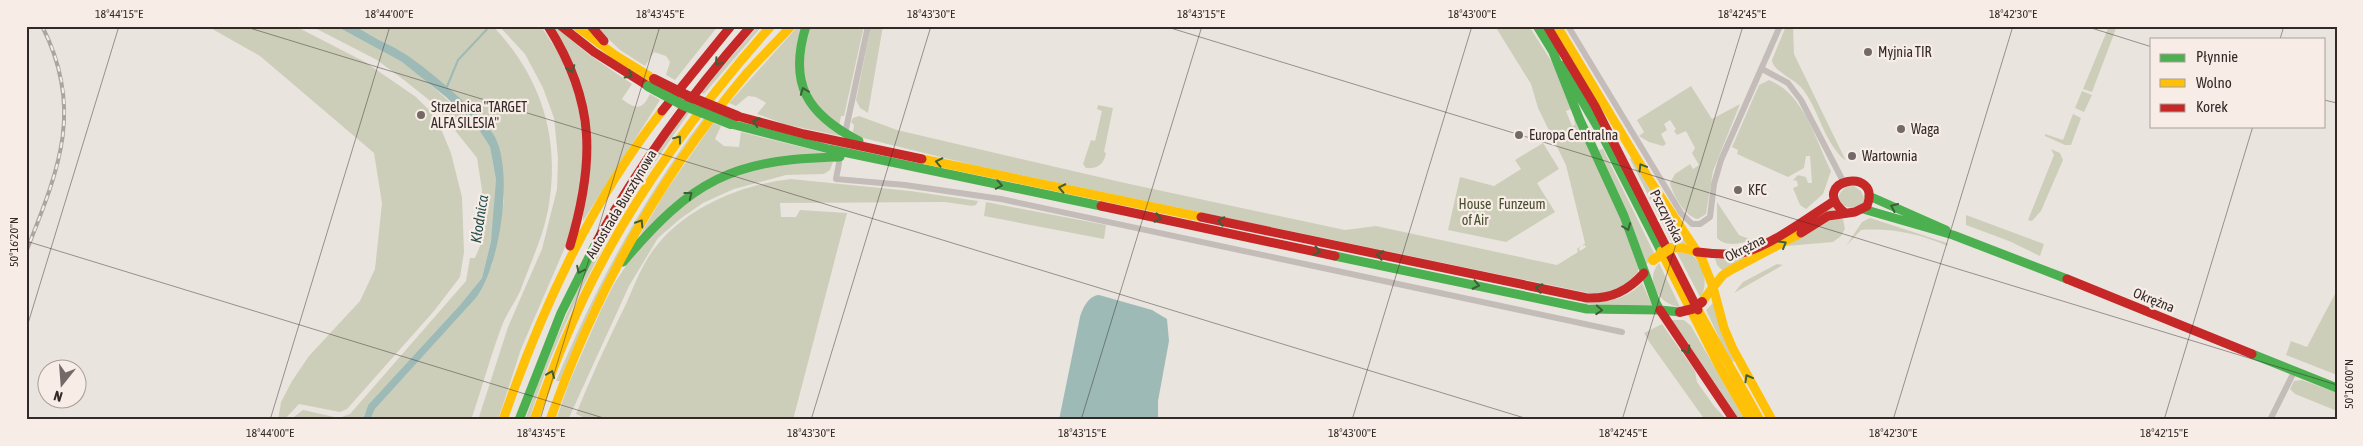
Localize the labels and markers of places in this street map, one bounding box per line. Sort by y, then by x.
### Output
place label: Myjnia TIR [1878,44,1932,60]
marker: Myjnia TIR [1862,46,1874,58]
place label: Strzelnica "TARGET ALFA SILESIA" [431,99,527,131]
marker: Strzelnica "TARGET ALFA SILESIA" [415,109,427,121]
place label: Waga [1911,121,1940,137]
marker: Waga [1895,123,1907,135]
place label: Europa Centralna [1529,127,1618,143]
marker: Europa Centralna [1513,129,1525,141]
place label: Wartownia [1862,148,1917,164]
marker: Wartownia [1846,150,1858,162]
place label: KFC [1748,182,1768,198]
marker: KFC [1732,184,1744,196]

